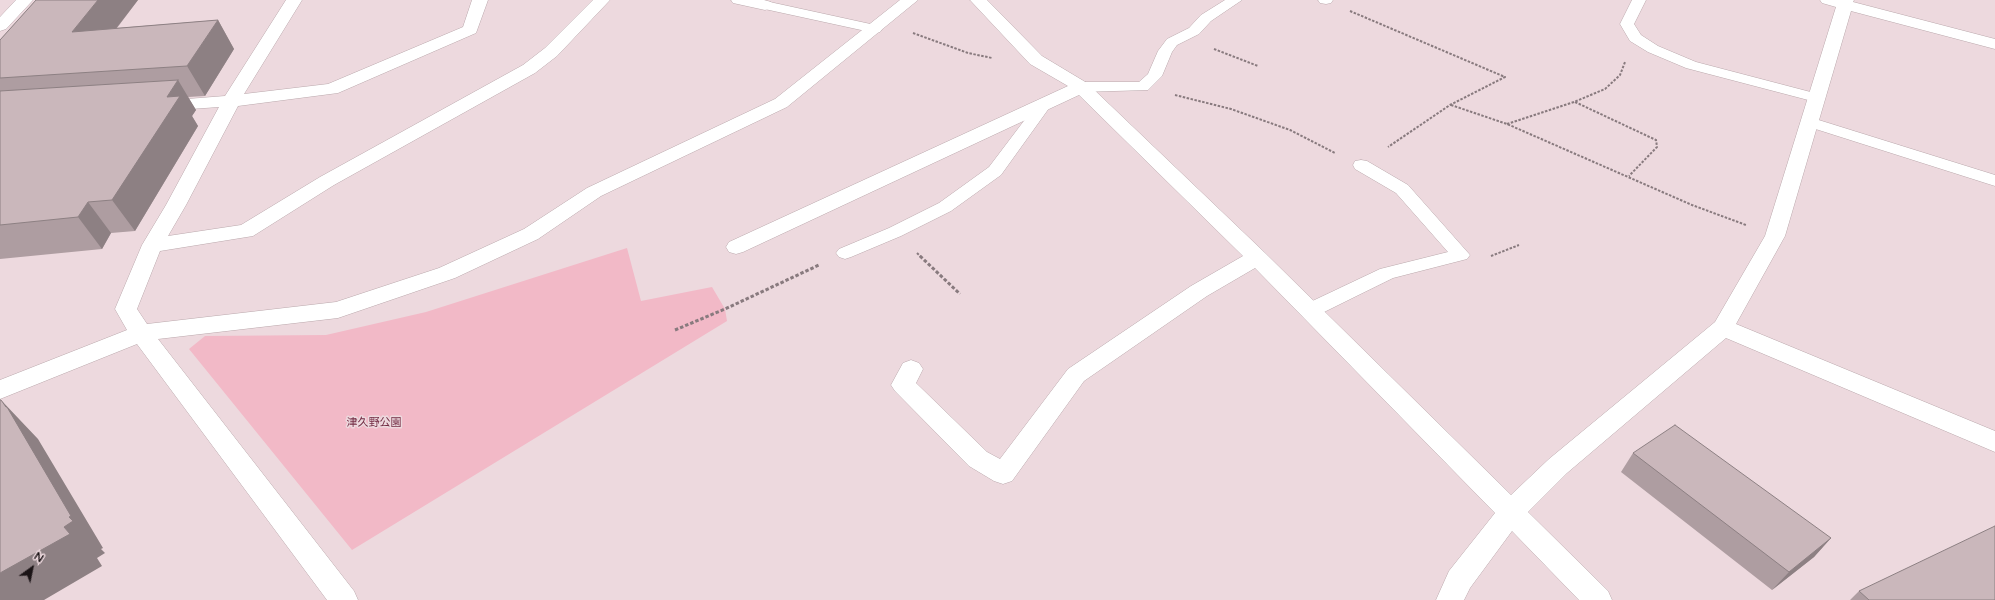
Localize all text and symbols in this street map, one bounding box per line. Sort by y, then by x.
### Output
park label: 津久野公園 [347,416,401,430]
north arrow [12,548,52,588]
text: N [32,550,46,565]

